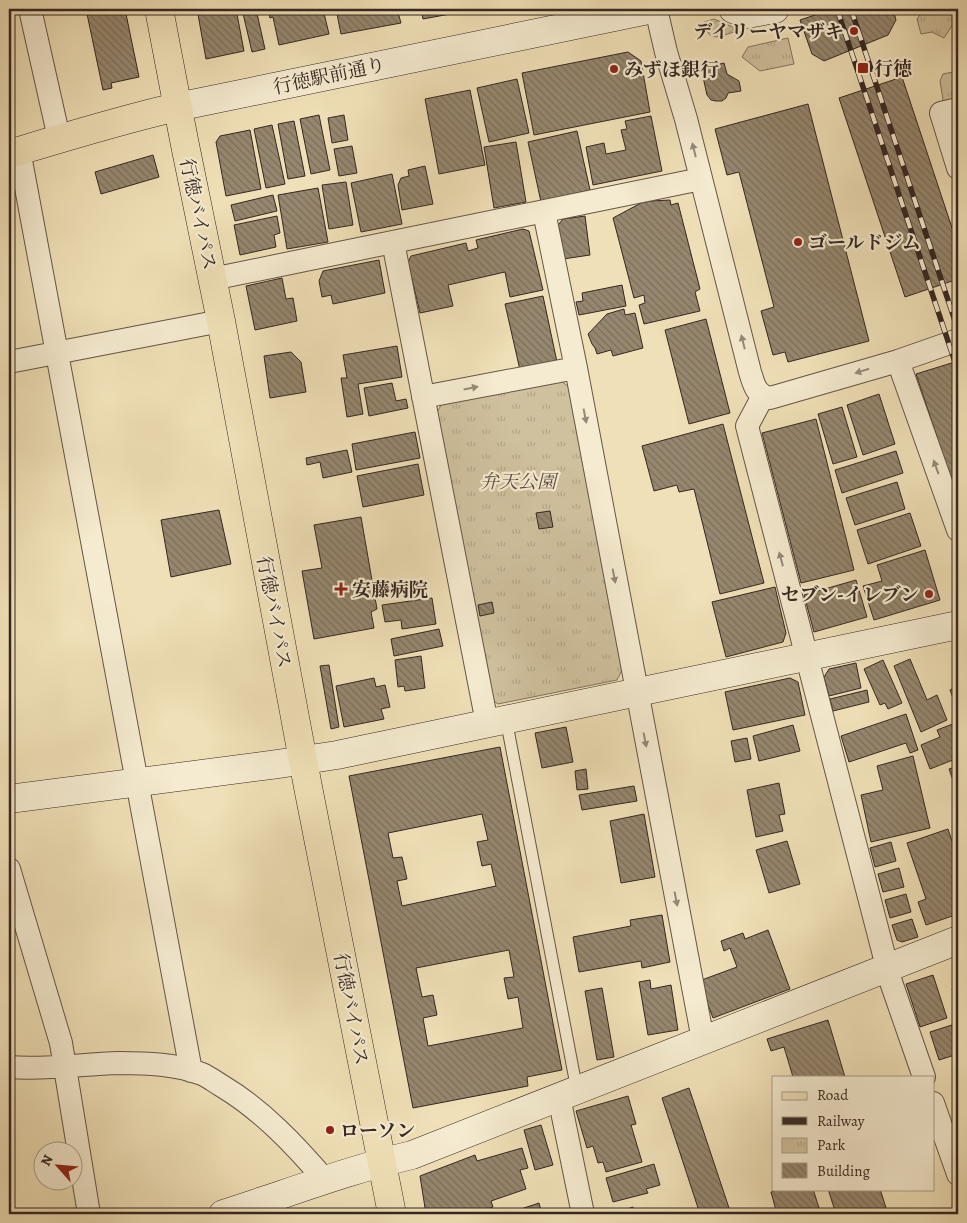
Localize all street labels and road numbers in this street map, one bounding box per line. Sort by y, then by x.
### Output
street label: 行徳駅前通り [271,51,388,101]
street label: 行徳バイパス [173,156,223,272]
street label: 行徳バイパス [250,554,298,670]
street label: 行徳バイパス [327,951,375,1067]

